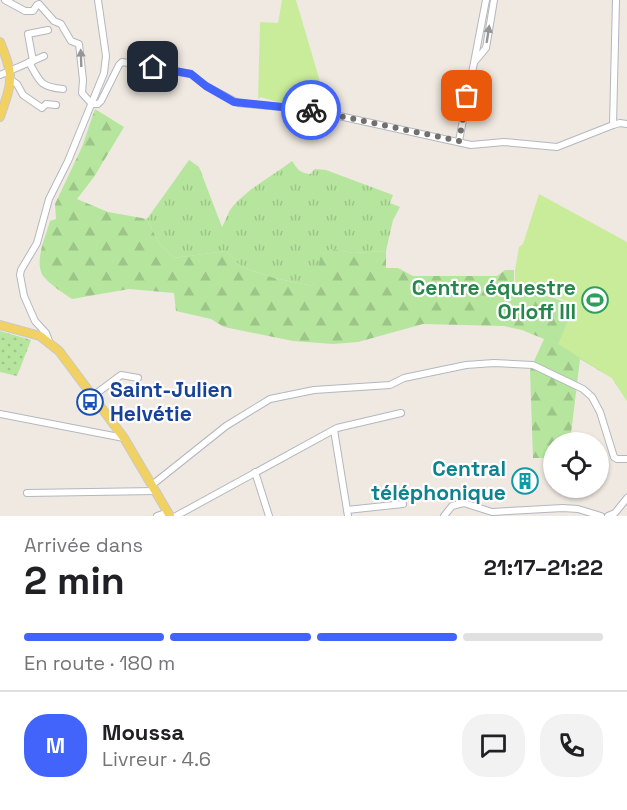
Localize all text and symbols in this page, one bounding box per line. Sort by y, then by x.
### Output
one-way arrow [484,24,493,43]
pin [127,41,178,92]
one-way arrow [77,48,86,67]
icon: home [136,50,169,83]
pin [441,70,492,121]
icon: bag [450,79,483,112]
courier [281,80,341,140]
icon: bike [295,94,328,127]
place label: Centre équestre Orloff III [412,274,576,325]
sports icon: Centre équestre Orloff III [580,285,610,315]
place label: Saint-Julien Helvétie [110,376,233,427]
bus stop icon: Saint-Julien Helvétie [75,387,105,417]
map controls [543,432,609,498]
button: locate [543,432,609,498]
place label: Central téléphonique [371,455,506,506]
building icon: Central téléphonique [510,466,540,496]
text: Arrivée dans [24,532,143,558]
text: 21:17–21:22 [484,553,603,581]
text: 2 min [24,556,125,605]
text: En route · 180 m [24,650,175,676]
button: chat [462,714,525,777]
button: phone [540,714,603,777]
text: Moussa [102,718,184,746]
text: M [46,731,65,759]
text: Livreur · 4.6 [102,746,211,772]

